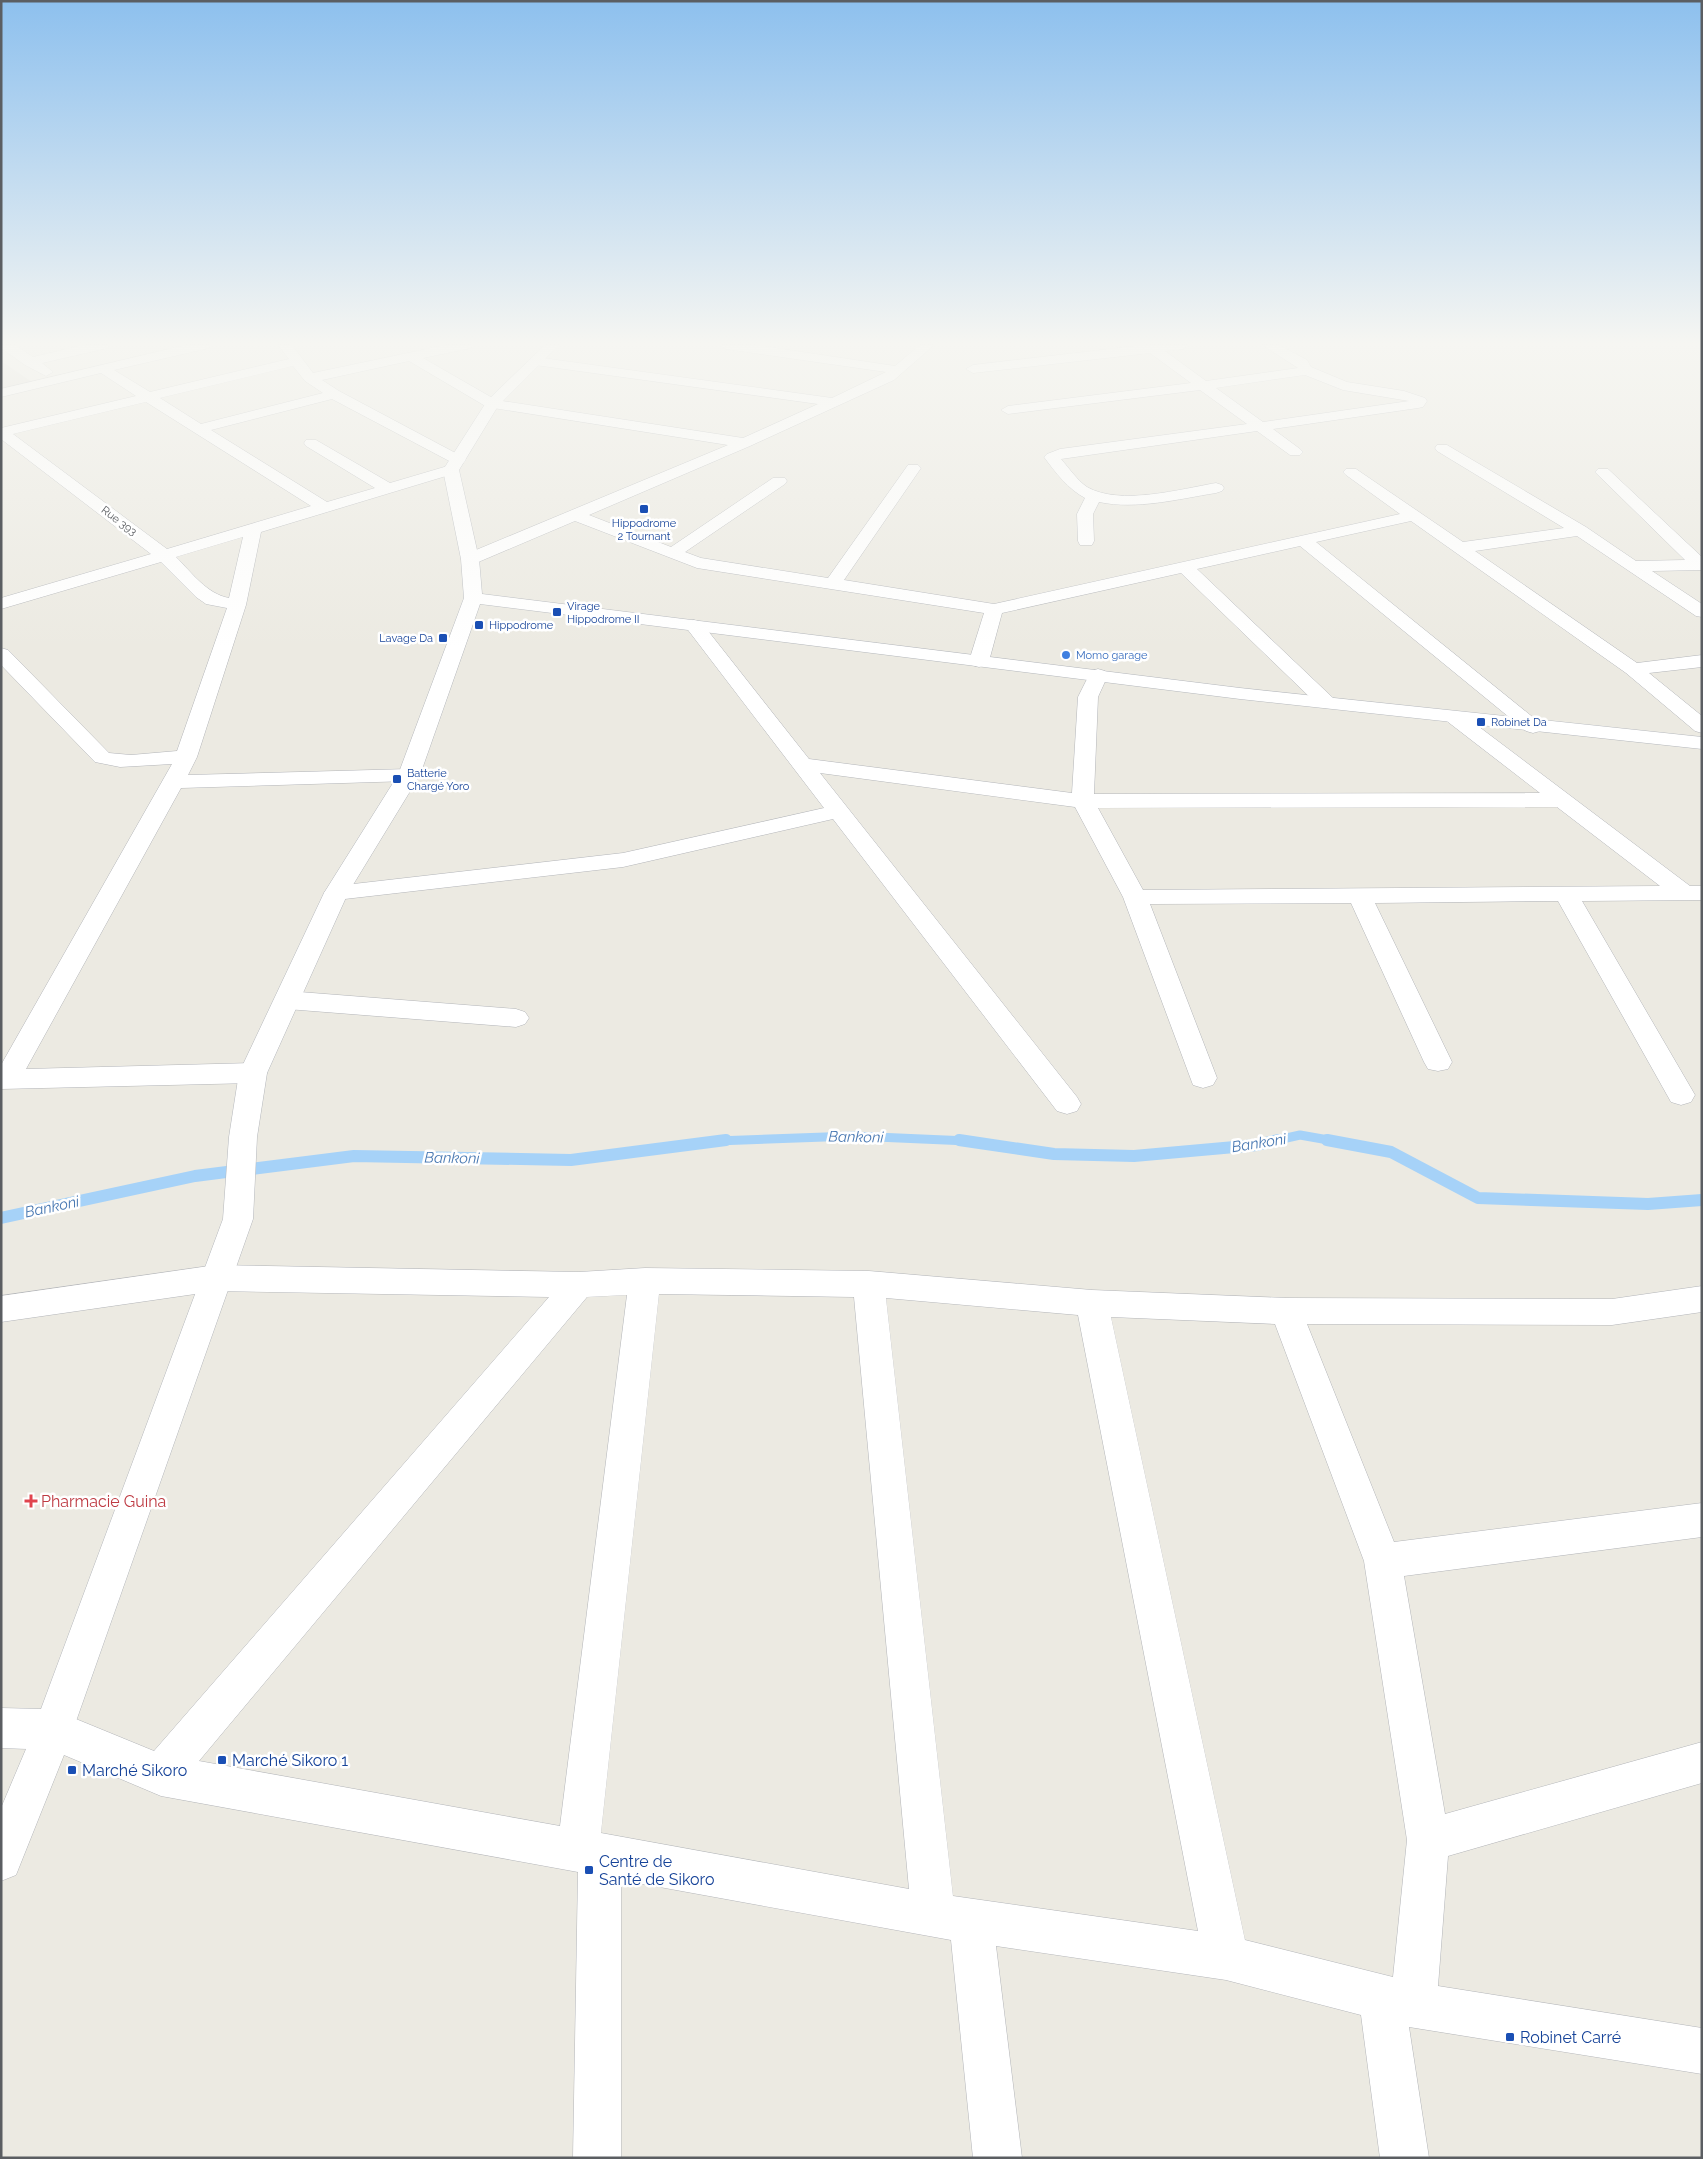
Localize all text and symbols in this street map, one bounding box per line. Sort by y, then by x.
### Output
street label: Rue 393 [99,503,139,539]
marker: Hippodrome 2 Tournant [638,503,650,515]
place label: Hippodrome 2 Tournant [612,517,677,543]
place label: Virage Hippodrome II [567,600,640,626]
marker: Virage Hippodrome II [551,606,563,618]
marker: Hippodrome [473,619,485,631]
place label: Hippodrome [489,619,554,632]
place label: Lavage Da [379,632,433,645]
marker: Lavage Da [437,632,449,644]
marker: Momo garage [1060,649,1072,661]
place label: Momo garage [1076,649,1148,662]
marker: Robinet Da [1475,716,1487,728]
place label: Robinet Da [1491,716,1547,729]
place label: Batterie Chargé Yoro [407,767,470,793]
marker: Batterie Chargé Yoro [391,773,403,785]
water label: Bankoni [828,1128,885,1146]
water label: Bankoni [1230,1130,1288,1156]
water label: Bankoni [424,1149,481,1167]
water label: Bankoni [23,1192,82,1222]
place label: Pharmacie Guina [41,1492,166,1511]
marker: Pharmacie Guina [25,1495,37,1507]
place label: Marché Sikoro 1 [232,1751,348,1770]
marker: Marché Sikoro 1 [216,1754,228,1766]
place label: Marché Sikoro [82,1761,187,1780]
marker: Marché Sikoro [66,1764,78,1776]
place label: Centre de Santé de Sikoro [599,1852,714,1889]
marker: Centre de Santé de Sikoro [583,1864,595,1876]
place label: Robinet Carré [1520,2028,1621,2047]
marker: Robinet Carré [1504,2031,1516,2043]

